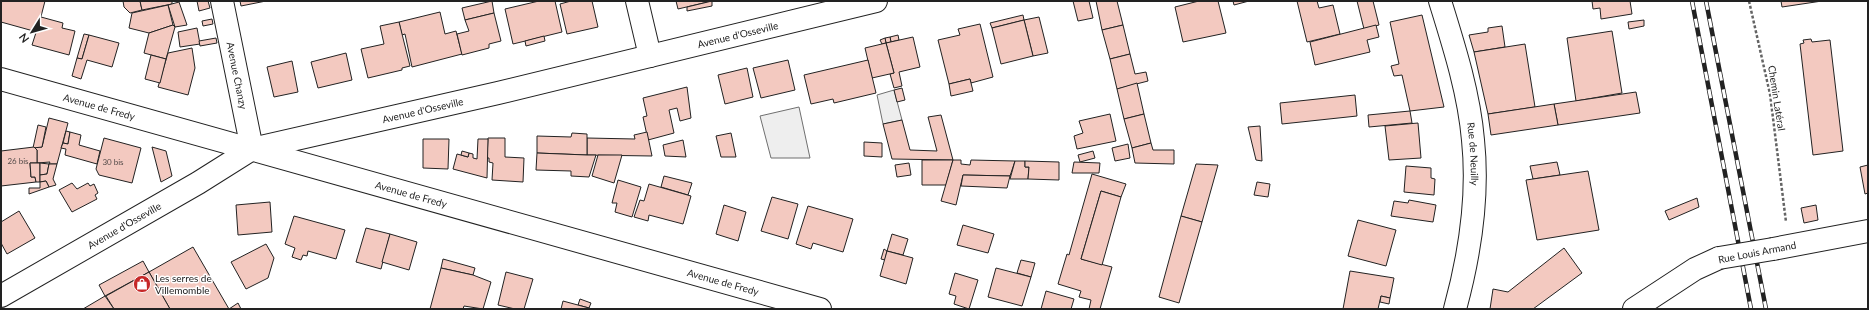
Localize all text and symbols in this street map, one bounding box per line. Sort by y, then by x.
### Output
north arrow [12,12,52,52]
street label: Avenue d'Osseville [696,19,779,50]
text: N [16,31,31,46]
street label: Avenue Chanzy [224,41,250,111]
street label: Chemin Latéral [1766,64,1788,132]
street label: Avenue de Fredy [62,91,137,123]
street label: Avenue d'Osseville [381,95,464,125]
street label: Rue de Neuilly [1465,121,1481,187]
house number: 26 bis [7,156,29,166]
house number: 30 bis [102,157,124,167]
street label: Avenue de Fredy [374,178,449,210]
street label: Avenue d'Osseville [85,200,163,251]
street label: Rue Louis Armand [1717,239,1797,265]
street label: Avenue de Fredy [686,266,761,298]
place label: Les serres de Villemomble [155,272,212,296]
shop icon: Les serres de Villemomble [132,274,152,294]

